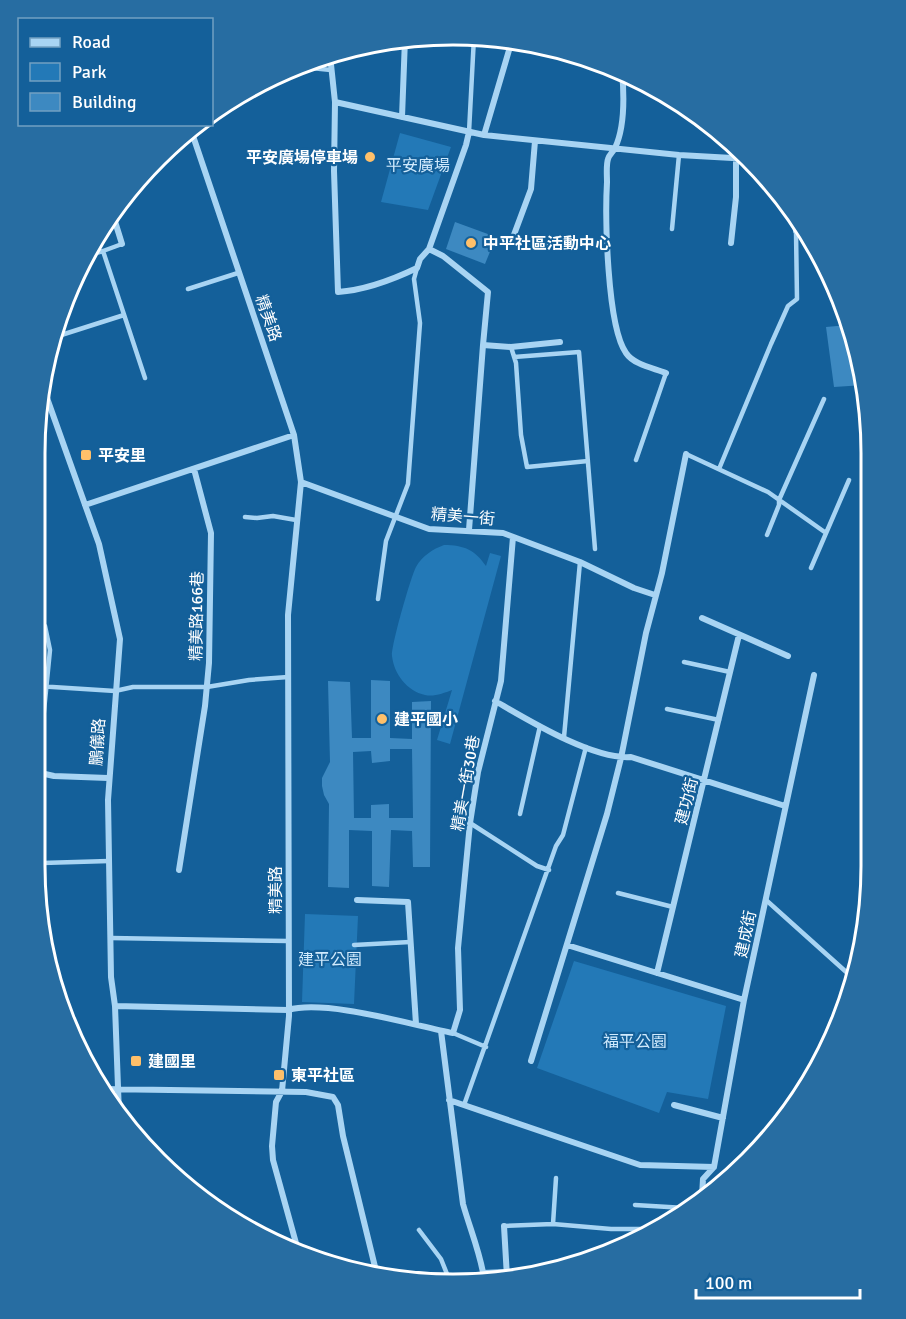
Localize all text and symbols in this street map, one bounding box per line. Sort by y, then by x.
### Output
legend [18,18,213,126]
text: Road [72,31,111,53]
text: Park [72,61,107,83]
text: Building [72,91,136,113]
place label: 平安廣場停車場 [246,148,358,168]
marker: 平安廣場停車場 [363,150,377,164]
park label: 平安廣場 [386,156,450,176]
place label: 中平社區活動中心 [483,234,611,254]
marker: 中平社區活動中心 [464,236,478,250]
street label: 精美路 [251,292,285,344]
place label: 平安里 [98,446,146,466]
marker: 平安里 [79,448,93,462]
street label: 精美一街 [430,504,496,530]
street label: 精美路166巷 [186,571,208,661]
place label: 建平國小 [394,710,458,730]
marker: 建平國小 [375,712,389,726]
street label: 鵬儀路 [86,717,110,767]
street label: 精美一街30巷 [448,734,484,833]
street label: 建功街 [671,776,702,827]
street label: 精美路 [266,866,286,914]
street label: 建成街 [731,909,761,960]
park label: 建平公園 [298,950,362,970]
park label: 福平公園 [603,1032,667,1052]
place label: 建國里 [148,1052,196,1072]
marker: 建國里 [129,1054,143,1068]
place label: 東平社區 [291,1066,355,1086]
marker: 東平社區 [272,1068,286,1082]
scale bar [696,1262,860,1300]
text: 100 m [705,1272,752,1294]

